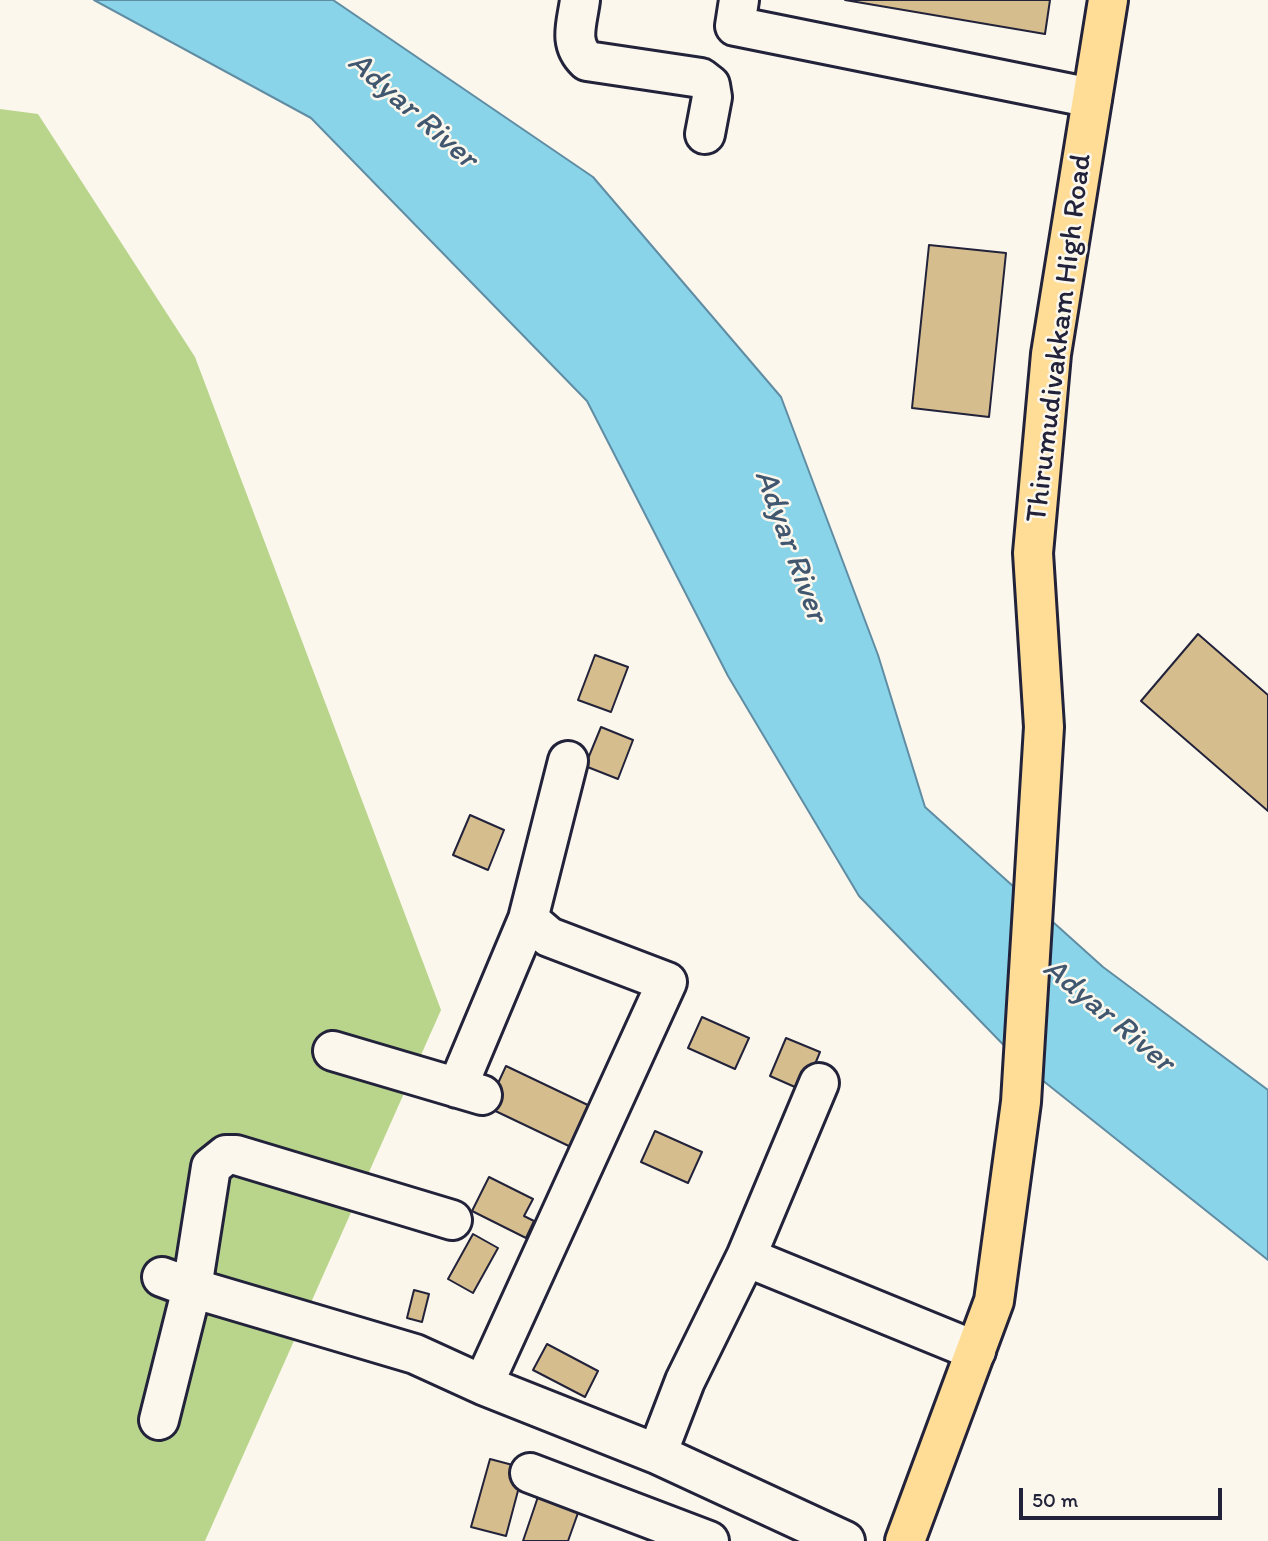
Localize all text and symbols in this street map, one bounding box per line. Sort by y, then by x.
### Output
water label: Adyar River [339,44,485,178]
street label: Thirumudivakkam High Road [1020,152,1100,524]
water label: Adyar River [745,465,835,627]
water label: Adyar River [1035,950,1181,1082]
scale bar [1023,1474,1226,1518]
text: 50 m [1032,1487,1078,1512]

